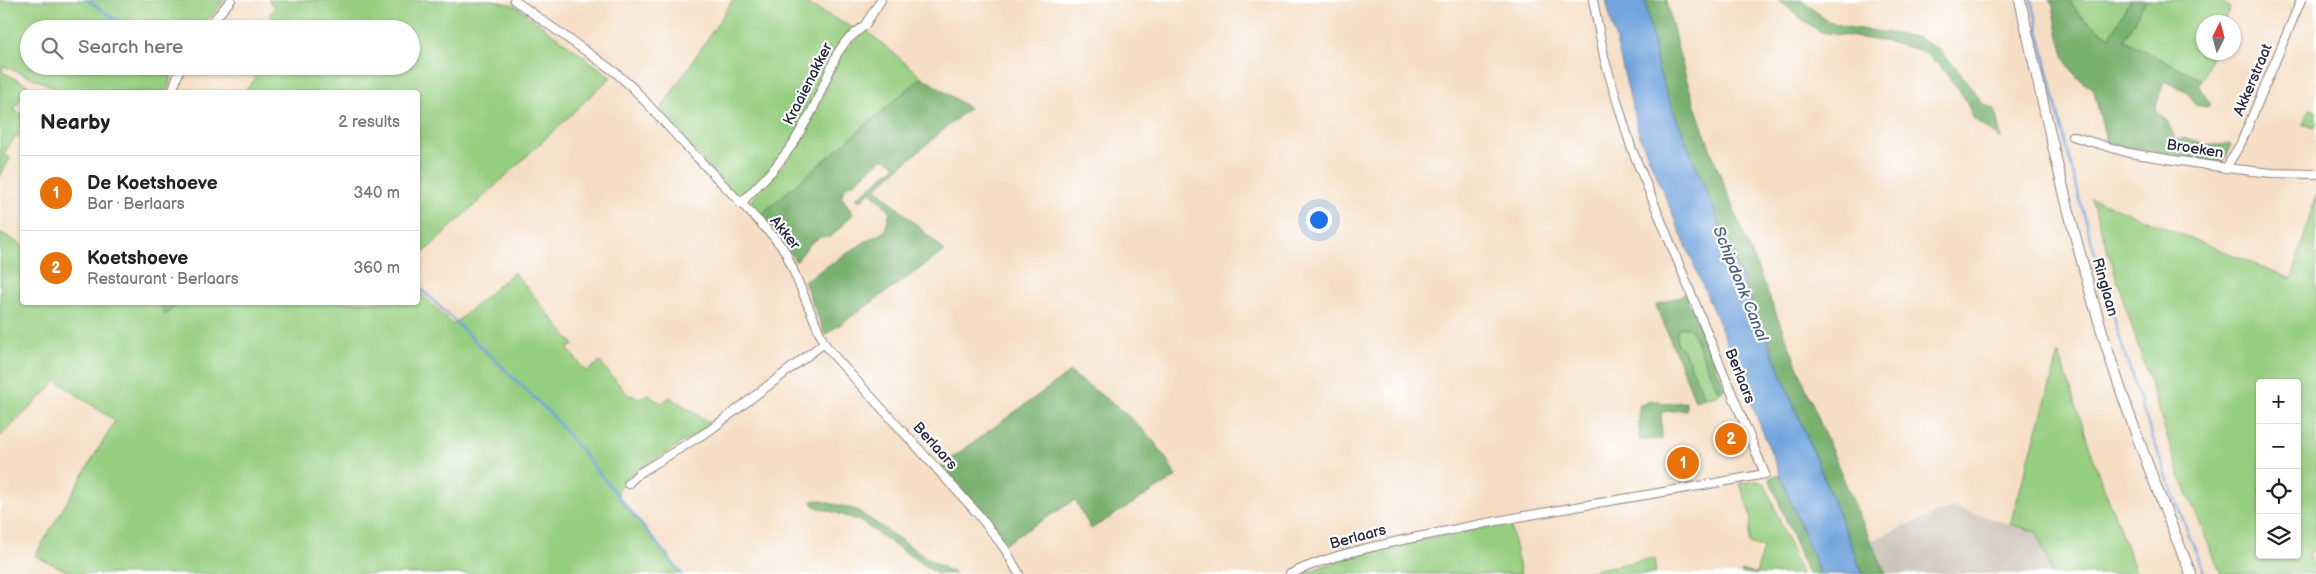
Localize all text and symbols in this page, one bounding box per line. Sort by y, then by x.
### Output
north arrow [2196,15,2241,60]
search box [20,20,420,75]
icon: search [38,34,66,62]
text: Search here [78,36,183,59]
street label: Kraaienakker [779,39,837,128]
street label: Akkerstraat [2229,41,2277,119]
text: Nearby [40,110,110,135]
text: 2 results [338,113,400,132]
street label: Broeken [2165,135,2225,163]
text: De Koetshoeve [87,172,218,195]
text: 1 [53,184,59,203]
text: 340 m [353,184,400,203]
text: Bar · Berlaars [87,195,185,214]
your location [1306,207,1332,233]
street label: Akker [766,212,805,254]
water label: Schipdonk Canal [1708,224,1772,345]
text: Koetshoeve [87,247,188,270]
street label: Ringlaan [2088,256,2122,318]
text: 2 [51,259,61,278]
text: 360 m [353,259,400,278]
text: Restaurant · Berlaars [87,270,239,289]
street label: Berlaars [1720,346,1760,407]
map controls [2256,379,2301,559]
button: + [2256,379,2301,424]
street label: Berlaars [909,418,962,474]
pin: 2 [1715,420,1747,458]
button: − [2256,424,2301,469]
pin: 1 [1667,444,1699,482]
button: locate [2256,469,2301,514]
button: layers [2256,514,2301,559]
street label: Berlaars [1328,520,1389,554]

